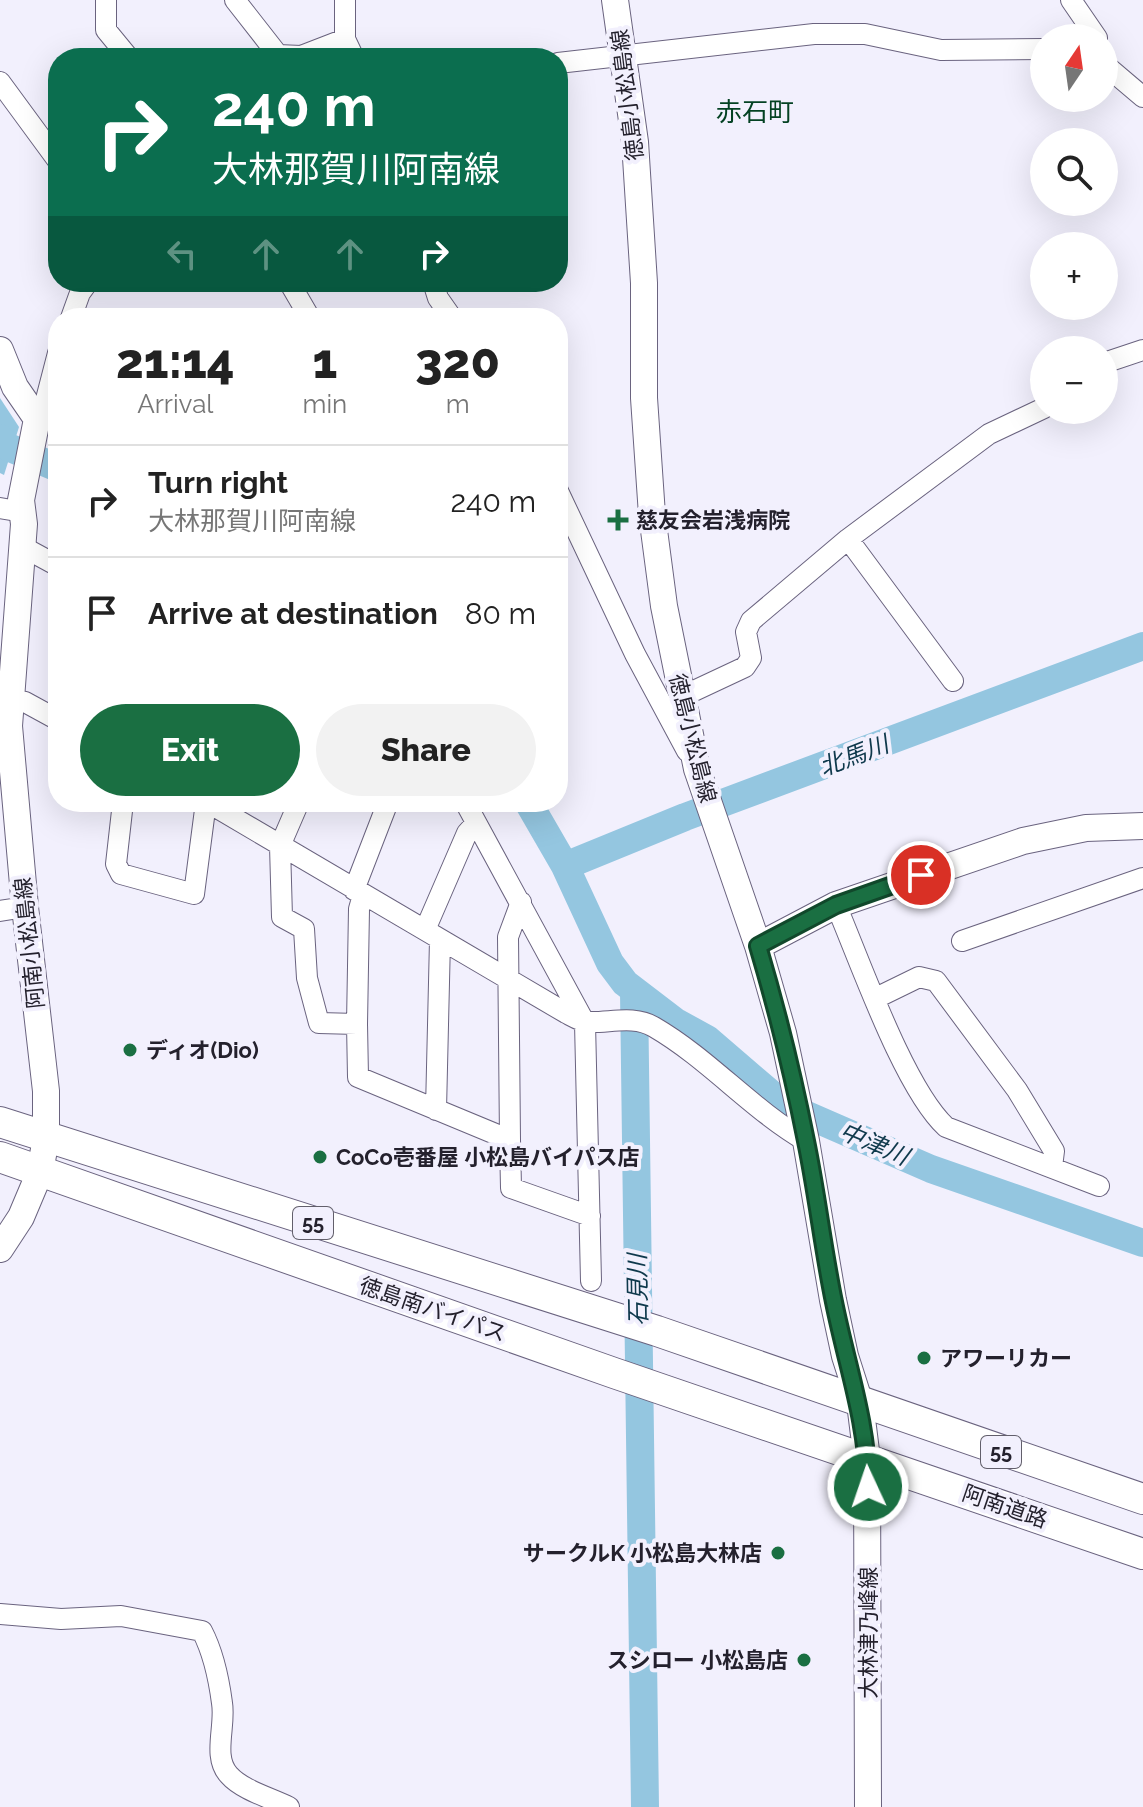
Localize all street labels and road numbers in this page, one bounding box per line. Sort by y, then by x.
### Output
street label: 徳島小松島線 [606,28,648,162]
street label: 徳島小松島線 [664,671,722,805]
street label: 阿南小松島線 [9,876,49,1010]
road number: 55 [293,1207,333,1239]
street label: 徳島南バイパス [356,1272,510,1346]
road number: 55 [981,1436,1021,1468]
street label: 阿南道路 [959,1479,1051,1533]
street label: 大林津乃峰線 [855,1567,881,1699]

